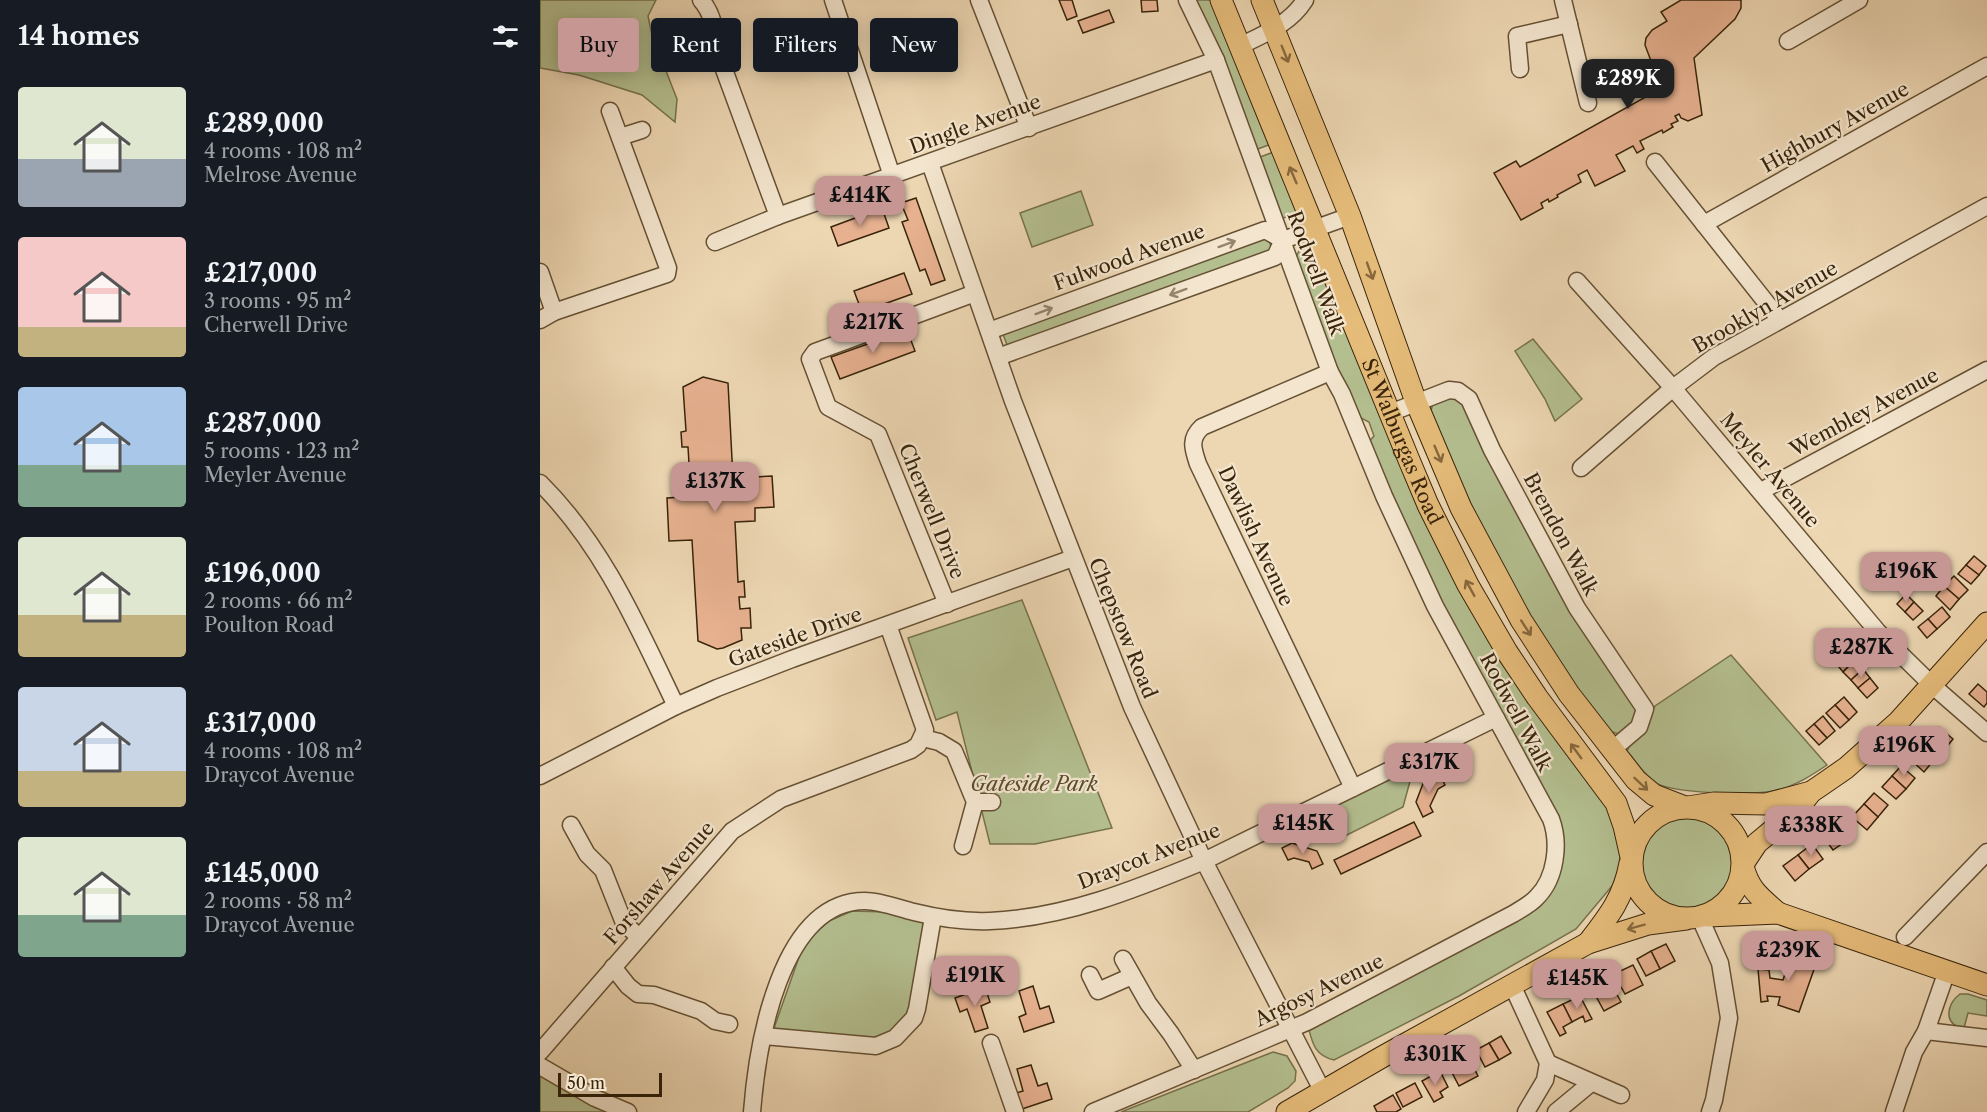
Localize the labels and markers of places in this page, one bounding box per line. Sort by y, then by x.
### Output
pin: £289K [1586,59,1670,110]
pin: £414K [818,176,902,227]
pin: £217K [831,303,915,354]
pin: £137K [673,462,757,513]
pin: £196K [1864,552,1948,603]
pin: £287K [1819,628,1903,679]
pin: £196K [1862,726,1946,777]
pin: £317K [1387,743,1471,794]
pin: £145K [1261,804,1345,855]
pin: £338K [1769,806,1853,857]
pin: £239K [1746,931,1830,982]
pin: £191K [933,956,1017,1007]
pin: £145K [1535,959,1619,1010]
pin: £301K [1393,1035,1477,1086]

